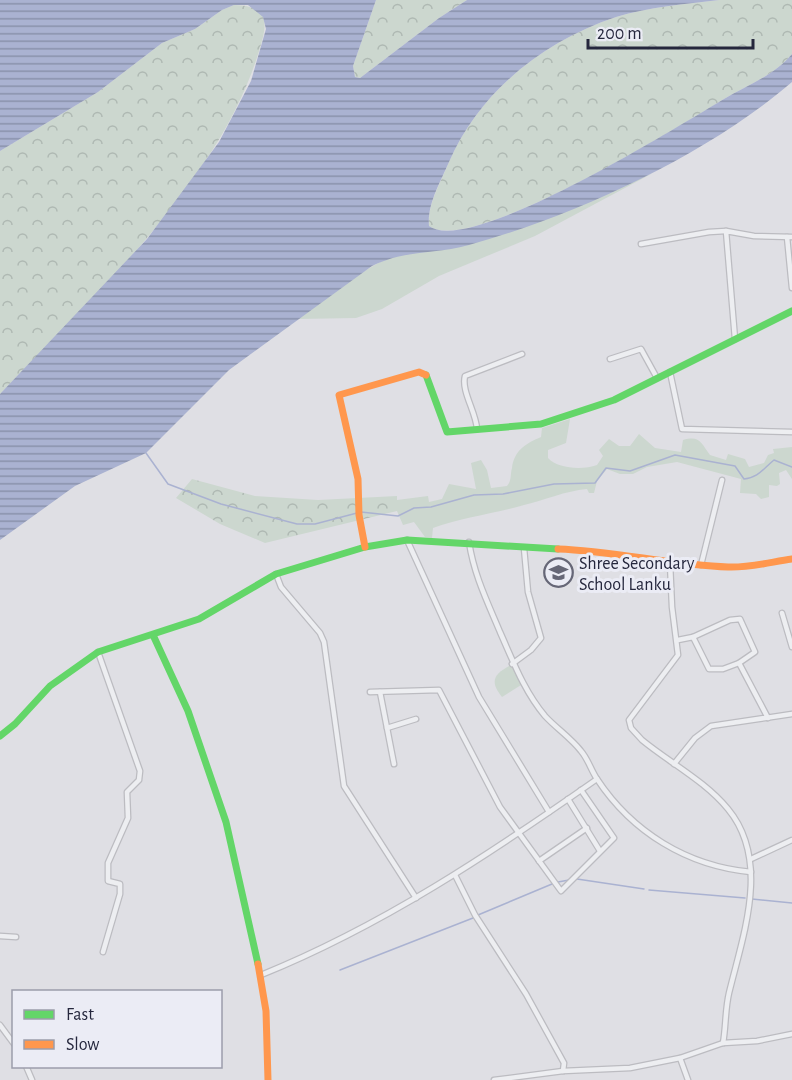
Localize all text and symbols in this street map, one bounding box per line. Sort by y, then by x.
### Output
scale bar [588,12,753,50]
text: 200 m [597,25,642,43]
place label: Shree Secondary School Lanku [579,555,695,594]
school or university icon: Shree Secondary School Lanku [542,557,574,589]
legend [12,990,222,1068]
text: Fast [66,1006,94,1024]
text: Slow [66,1036,99,1054]

